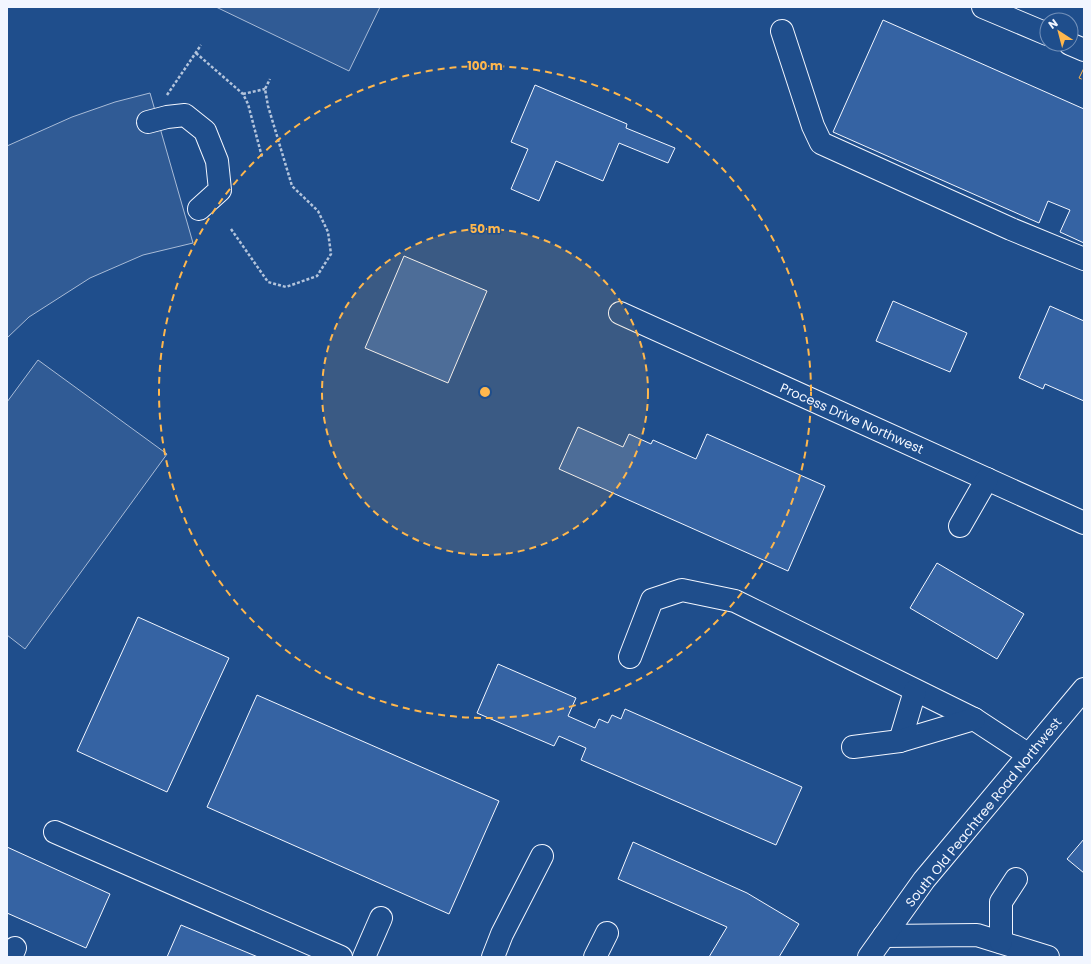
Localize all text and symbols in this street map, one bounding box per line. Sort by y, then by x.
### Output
north arrow [1039,12,1079,52]
text: N [1045,15,1061,33]
text: 100 m [467,57,503,74]
text: 50 m [470,220,501,237]
street label: Process Drive Northwest [777,378,927,459]
centre of rings [478,385,492,399]
street label: South Old Peachtree Road Northwest [901,713,1066,911]

